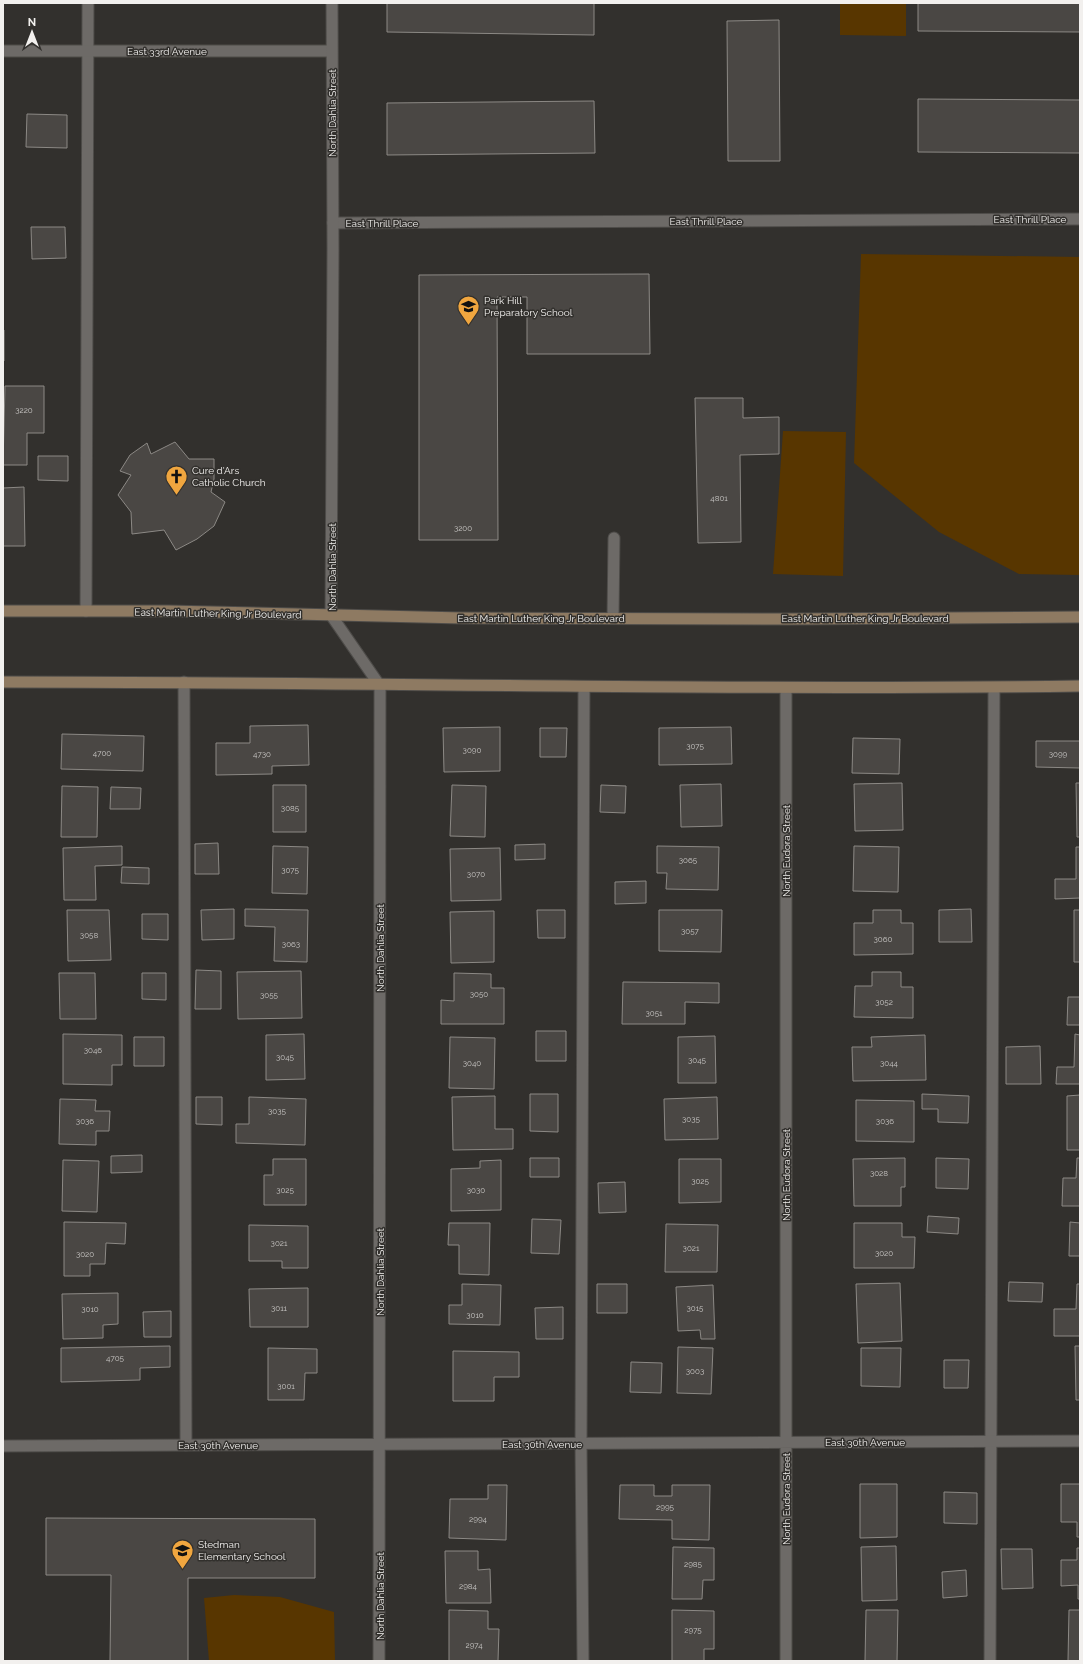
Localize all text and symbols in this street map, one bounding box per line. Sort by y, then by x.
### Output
north arrow [12,12,52,52]
text: N [28,16,36,29]
street label: East 33rd Avenue [127,46,207,57]
street label: North Dahlia Street [327,68,338,157]
street label: East Thrill Place [994,214,1067,225]
street label: East Thrill Place [670,216,743,227]
street label: East Thrill Place [346,218,419,229]
school or university icon: Park Hill Preparatory School [455,293,481,326]
place label: Park Hill Preparatory School [484,295,573,318]
house number: 3220 [15,405,33,415]
church icon: Cure d'Ars Catholic Church [164,463,190,496]
place label: Cure d'Ars Catholic Church [192,465,266,488]
house number: 4801 [710,493,728,503]
street label: North Dahlia Street [327,522,338,611]
house number: 3200 [454,523,472,533]
street label: East Martin Luther King Jr Boulevard [134,607,302,620]
street label: East Martin Luther King Jr Boulevard [457,613,625,624]
street label: East Martin Luther King Jr Boulevard [781,613,949,624]
house number: 3075 [686,741,704,751]
house number: 3090 [463,745,481,755]
house number: 4700 [93,748,111,758]
house number: 4730 [253,749,271,759]
house number: 3099 [1049,749,1068,759]
house number: 3085 [281,803,300,813]
street label: North Eudora Street [781,804,792,897]
house number: 3065 [679,855,698,865]
house number: 3075 [281,865,299,875]
house number: 3070 [467,869,485,879]
street label: North Dahlia Street [375,903,386,992]
house number: 3057 [681,926,700,936]
house number: 3058 [80,930,98,940]
house number: 3060 [874,934,893,944]
house number: 3063 [282,939,300,949]
house number: 3050 [470,989,488,999]
house number: 3055 [260,990,279,1000]
house number: 3052 [875,997,893,1007]
house number: 3051 [646,1008,663,1018]
house number: 3046 [84,1045,102,1055]
house number: 3045 [276,1052,295,1062]
house number: 3045 [688,1055,707,1065]
house number: 3040 [463,1058,481,1068]
house number: 3044 [880,1058,899,1068]
house number: 3035 [268,1106,287,1116]
house number: 3035 [682,1114,701,1124]
house number: 3036 [76,1116,94,1126]
house number: 3036 [876,1116,894,1126]
street label: North Eudora Street [781,1128,792,1221]
house number: 3028 [870,1168,888,1178]
house number: 3025 [691,1176,709,1186]
house number: 3025 [276,1185,294,1195]
house number: 3030 [467,1185,485,1195]
street label: North Dahlia Street [375,1227,386,1316]
house number: 3021 [271,1238,288,1248]
house number: 3021 [683,1243,700,1253]
house number: 3020 [875,1248,893,1258]
house number: 3020 [76,1249,94,1259]
house number: 3011 [271,1303,288,1313]
house number: 3015 [687,1303,704,1313]
house number: 3010 [81,1304,99,1314]
house number: 3010 [466,1310,484,1320]
house number: 4705 [106,1353,125,1363]
house number: 3003 [686,1366,704,1376]
house number: 3001 [277,1381,295,1391]
street label: East 30th Avenue [825,1437,905,1448]
street label: East 30th Avenue [502,1439,582,1450]
street label: East 30th Avenue [178,1440,258,1451]
street label: North Eudora Street [781,1452,792,1545]
house number: 2995 [656,1502,675,1512]
house number: 2994 [469,1514,488,1524]
school or university icon: Stedman Elementary School [169,1537,195,1570]
place label: Stedman Elementary School [198,1539,286,1562]
street label: North Dahlia Street [375,1551,386,1640]
house number: 2985 [684,1559,703,1569]
house number: 2984 [459,1581,478,1591]
house number: 2975 [684,1625,702,1635]
house number: 2974 [465,1640,483,1650]

